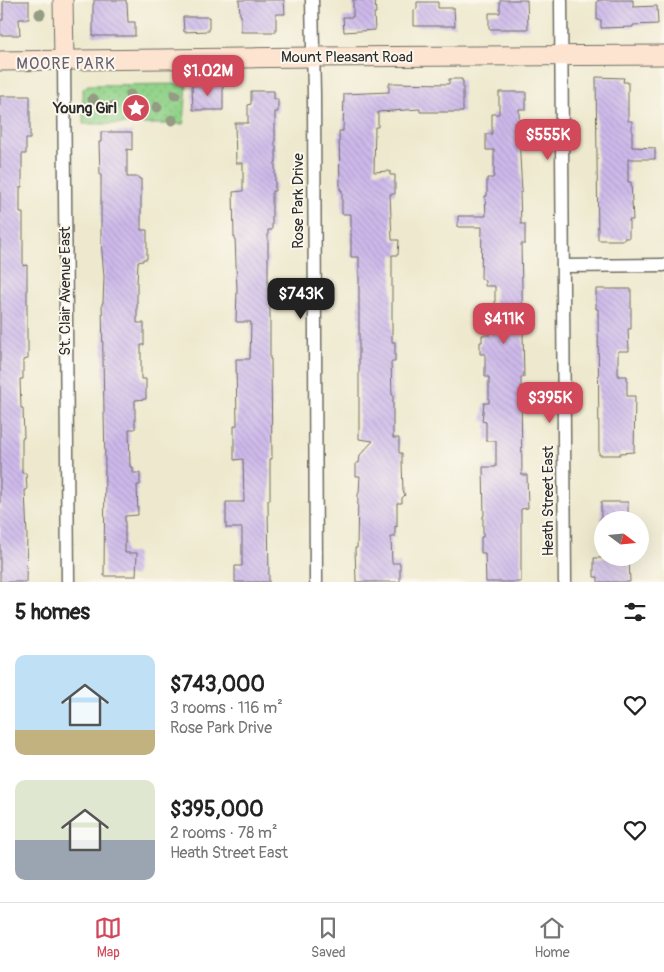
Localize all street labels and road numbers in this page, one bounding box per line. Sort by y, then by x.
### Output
street label: Mount Pleasant Road [281,48,413,67]
street label: Rose Park Drive [289,153,308,249]
street label: St. Clair Avenue East [56,225,75,356]
street label: Heath Street East [539,445,558,556]

